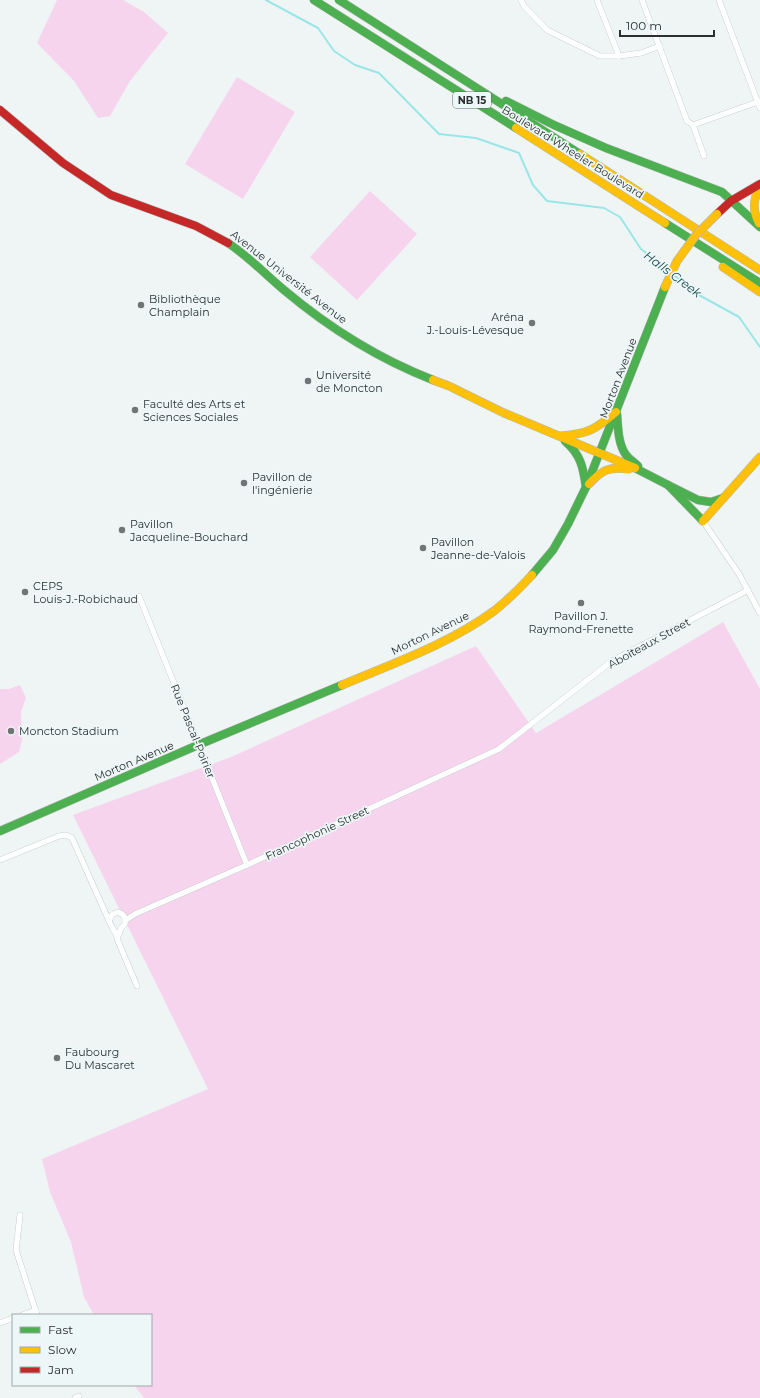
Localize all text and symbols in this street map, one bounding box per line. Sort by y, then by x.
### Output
scale bar [620,12,714,38]
text: 100 m [626,18,662,33]
road number: NB 15 [453,92,491,108]
street label: Boulevard Wheeler Boulevard [499,102,647,202]
street label: Avenue Université Avenue [228,227,350,327]
water label: Halls Creek [641,247,705,301]
place label: Bibliothèque Champlain [149,292,221,319]
marker: Bibliothèque Champlain [136,300,146,310]
place label: Aréna J.-Louis-Lévesque [426,310,524,337]
marker: Aréna J.-Louis-Lévesque [527,318,537,328]
street label: Morton Avenue [596,336,640,420]
place label: Université de Moncton [316,368,383,395]
marker: Université de Moncton [303,376,313,386]
place label: Faculté des Arts et Sciences Sociales [143,397,246,424]
marker: Faculté des Arts et Sciences Sociales [130,405,140,415]
place label: Pavillon de l'ingénierie [252,470,313,497]
marker: Pavillon de l'ingénierie [239,478,249,488]
place label: Pavillon Jacqueline-Bouchard [129,517,248,544]
marker: Pavillon Jacqueline-Bouchard [117,525,127,535]
place label: Pavillon Jeanne-de-Valois [430,535,526,562]
marker: Pavillon Jeanne-de-Valois [418,543,428,553]
place label: CEPS Louis-J.-Robichaud [33,579,138,606]
marker: CEPS Louis-J.-Robichaud [20,587,30,597]
marker: Pavillon J. Raymond-Frenette [576,598,586,608]
street label: Morton Avenue [389,608,472,658]
place label: Pavillon J. Raymond-Frenette [529,609,634,636]
street label: Aboiteaux Street [605,614,693,671]
street label: Rue Pascal-Poirier [168,682,218,780]
place label: Moncton Stadium [19,724,119,738]
marker: Moncton Stadium [6,726,16,736]
street label: Morton Avenue [92,738,176,784]
street label: Francophonie Street [263,803,372,863]
place label: Faubourg Du Mascaret [65,1045,135,1072]
marker: Faubourg Du Mascaret [52,1053,62,1063]
legend [12,1314,152,1386]
text: Fast [48,1322,73,1337]
text: Slow [48,1342,77,1357]
text: Jam [47,1362,74,1377]

